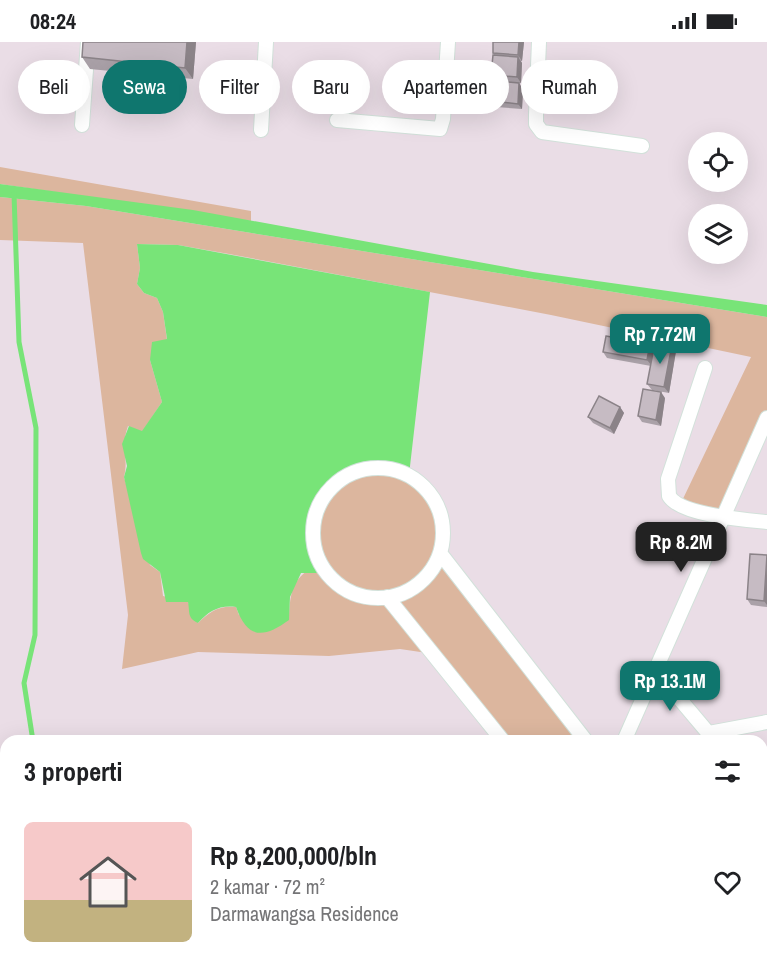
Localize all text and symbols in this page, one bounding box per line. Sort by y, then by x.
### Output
text: 08:24 [30,6,76,36]
chip: Beli [18,60,90,114]
chip: Sewa [102,60,187,114]
chip: Filter [199,60,280,114]
chip: Baru [292,60,370,114]
chip: Apartemen [382,60,509,114]
chip: Rumah [521,60,618,114]
map controls [688,132,748,264]
button: locate [688,132,748,192]
button: layers [688,204,748,264]
pin: Rp 7.72M [598,314,722,365]
text: Rp 7.72M [624,320,696,347]
pin: Rp 8.2M [626,522,736,573]
text: Rp 8.2M [650,528,712,555]
pin: Rp 13.1M [608,661,732,712]
text: Rp 13.1M [634,667,706,694]
text: 3 properti [24,754,122,789]
icon: filters [711,755,744,788]
text: Rp 8,200,000/bln [210,838,377,873]
icon: home [72,846,144,918]
icon: heart [711,866,744,899]
text: 2 kamar · 72 m² [210,873,325,900]
text: Darmawangsa Residence [210,900,399,927]

